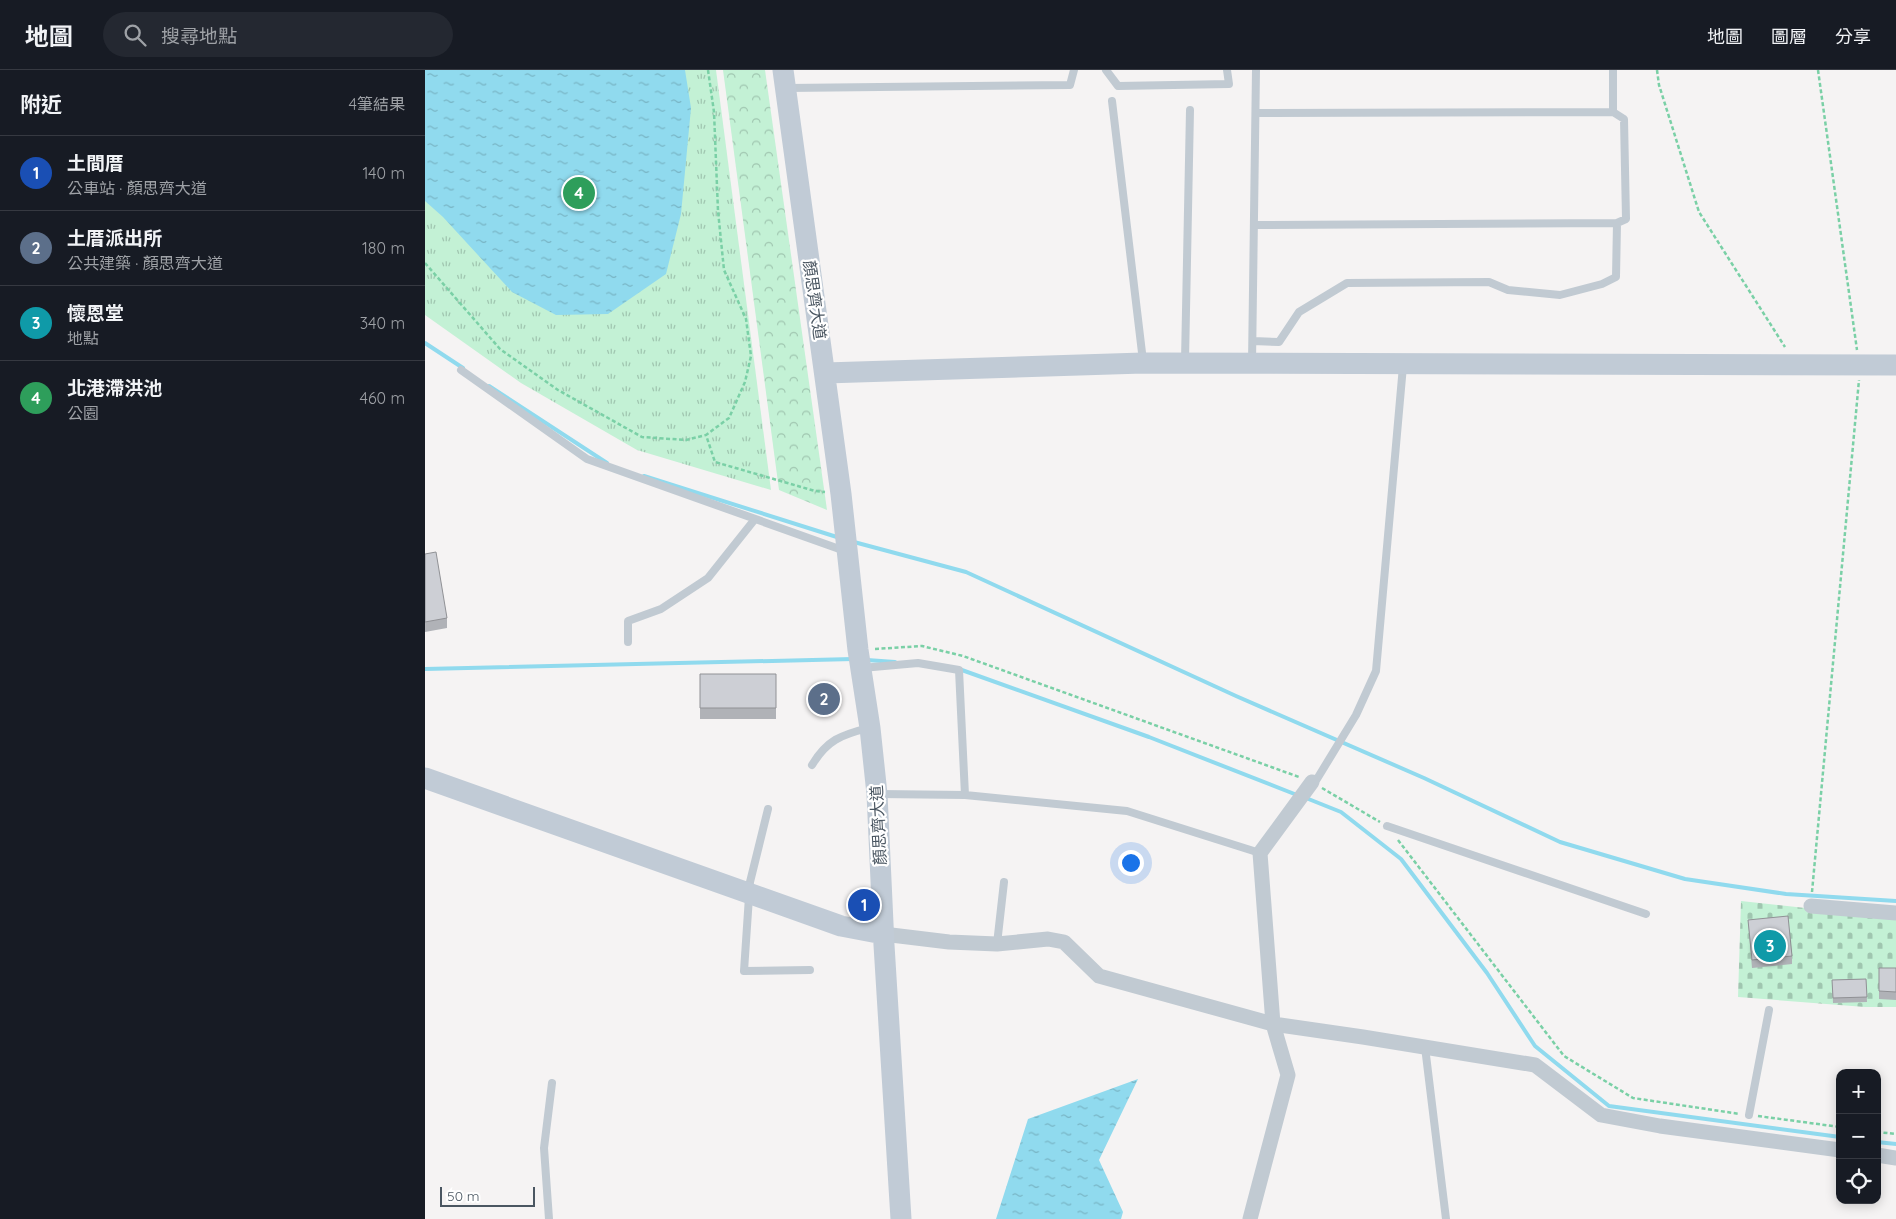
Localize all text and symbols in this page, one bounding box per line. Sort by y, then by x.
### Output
search box [103,12,453,57]
text: 地圖 [25,21,73,51]
icon: search [121,21,149,49]
text: 搜尋地點 [161,24,237,48]
text: 地圖 [1707,25,1743,48]
text: 圖層 [1771,25,1807,48]
text: 分享 [1835,25,1871,48]
text: 附近 [20,91,62,117]
text: 4筆結果 [349,94,405,114]
text: 土間厝 [67,151,124,175]
text: 1 [33,163,39,183]
text: 140 m [362,163,405,183]
pin: 4 [563,174,595,212]
text: 公車站 · 顏思齊大道 [67,178,207,198]
text: 土厝派出所 [67,226,162,250]
text: 2 [31,238,41,258]
text: 180 m [362,238,405,258]
text: 公共建築 · 顏思齊大道 [67,253,223,273]
street label: 顏思齊大道 [800,259,830,341]
text: 懷恩堂 [67,301,124,325]
text: 3 [32,313,40,333]
text: 340 m [360,313,405,333]
text: 地點 [67,328,99,348]
text: 北港滯洪池 [67,376,162,400]
text: 4 [31,388,41,408]
text: 460 m [359,388,405,408]
text: 公園 [67,403,99,423]
pin: 2 [808,680,840,718]
street label: 顏思齊大道 [866,785,890,865]
your location [1118,850,1144,876]
pin: 1 [848,886,880,924]
pin: 3 [1754,927,1786,965]
map controls [1836,1069,1881,1204]
button: + [1836,1069,1881,1114]
button: − [1836,1114,1881,1159]
button: locate [1836,1159,1881,1204]
scale bar [440,1184,535,1207]
text: 50 m [447,1187,480,1205]

